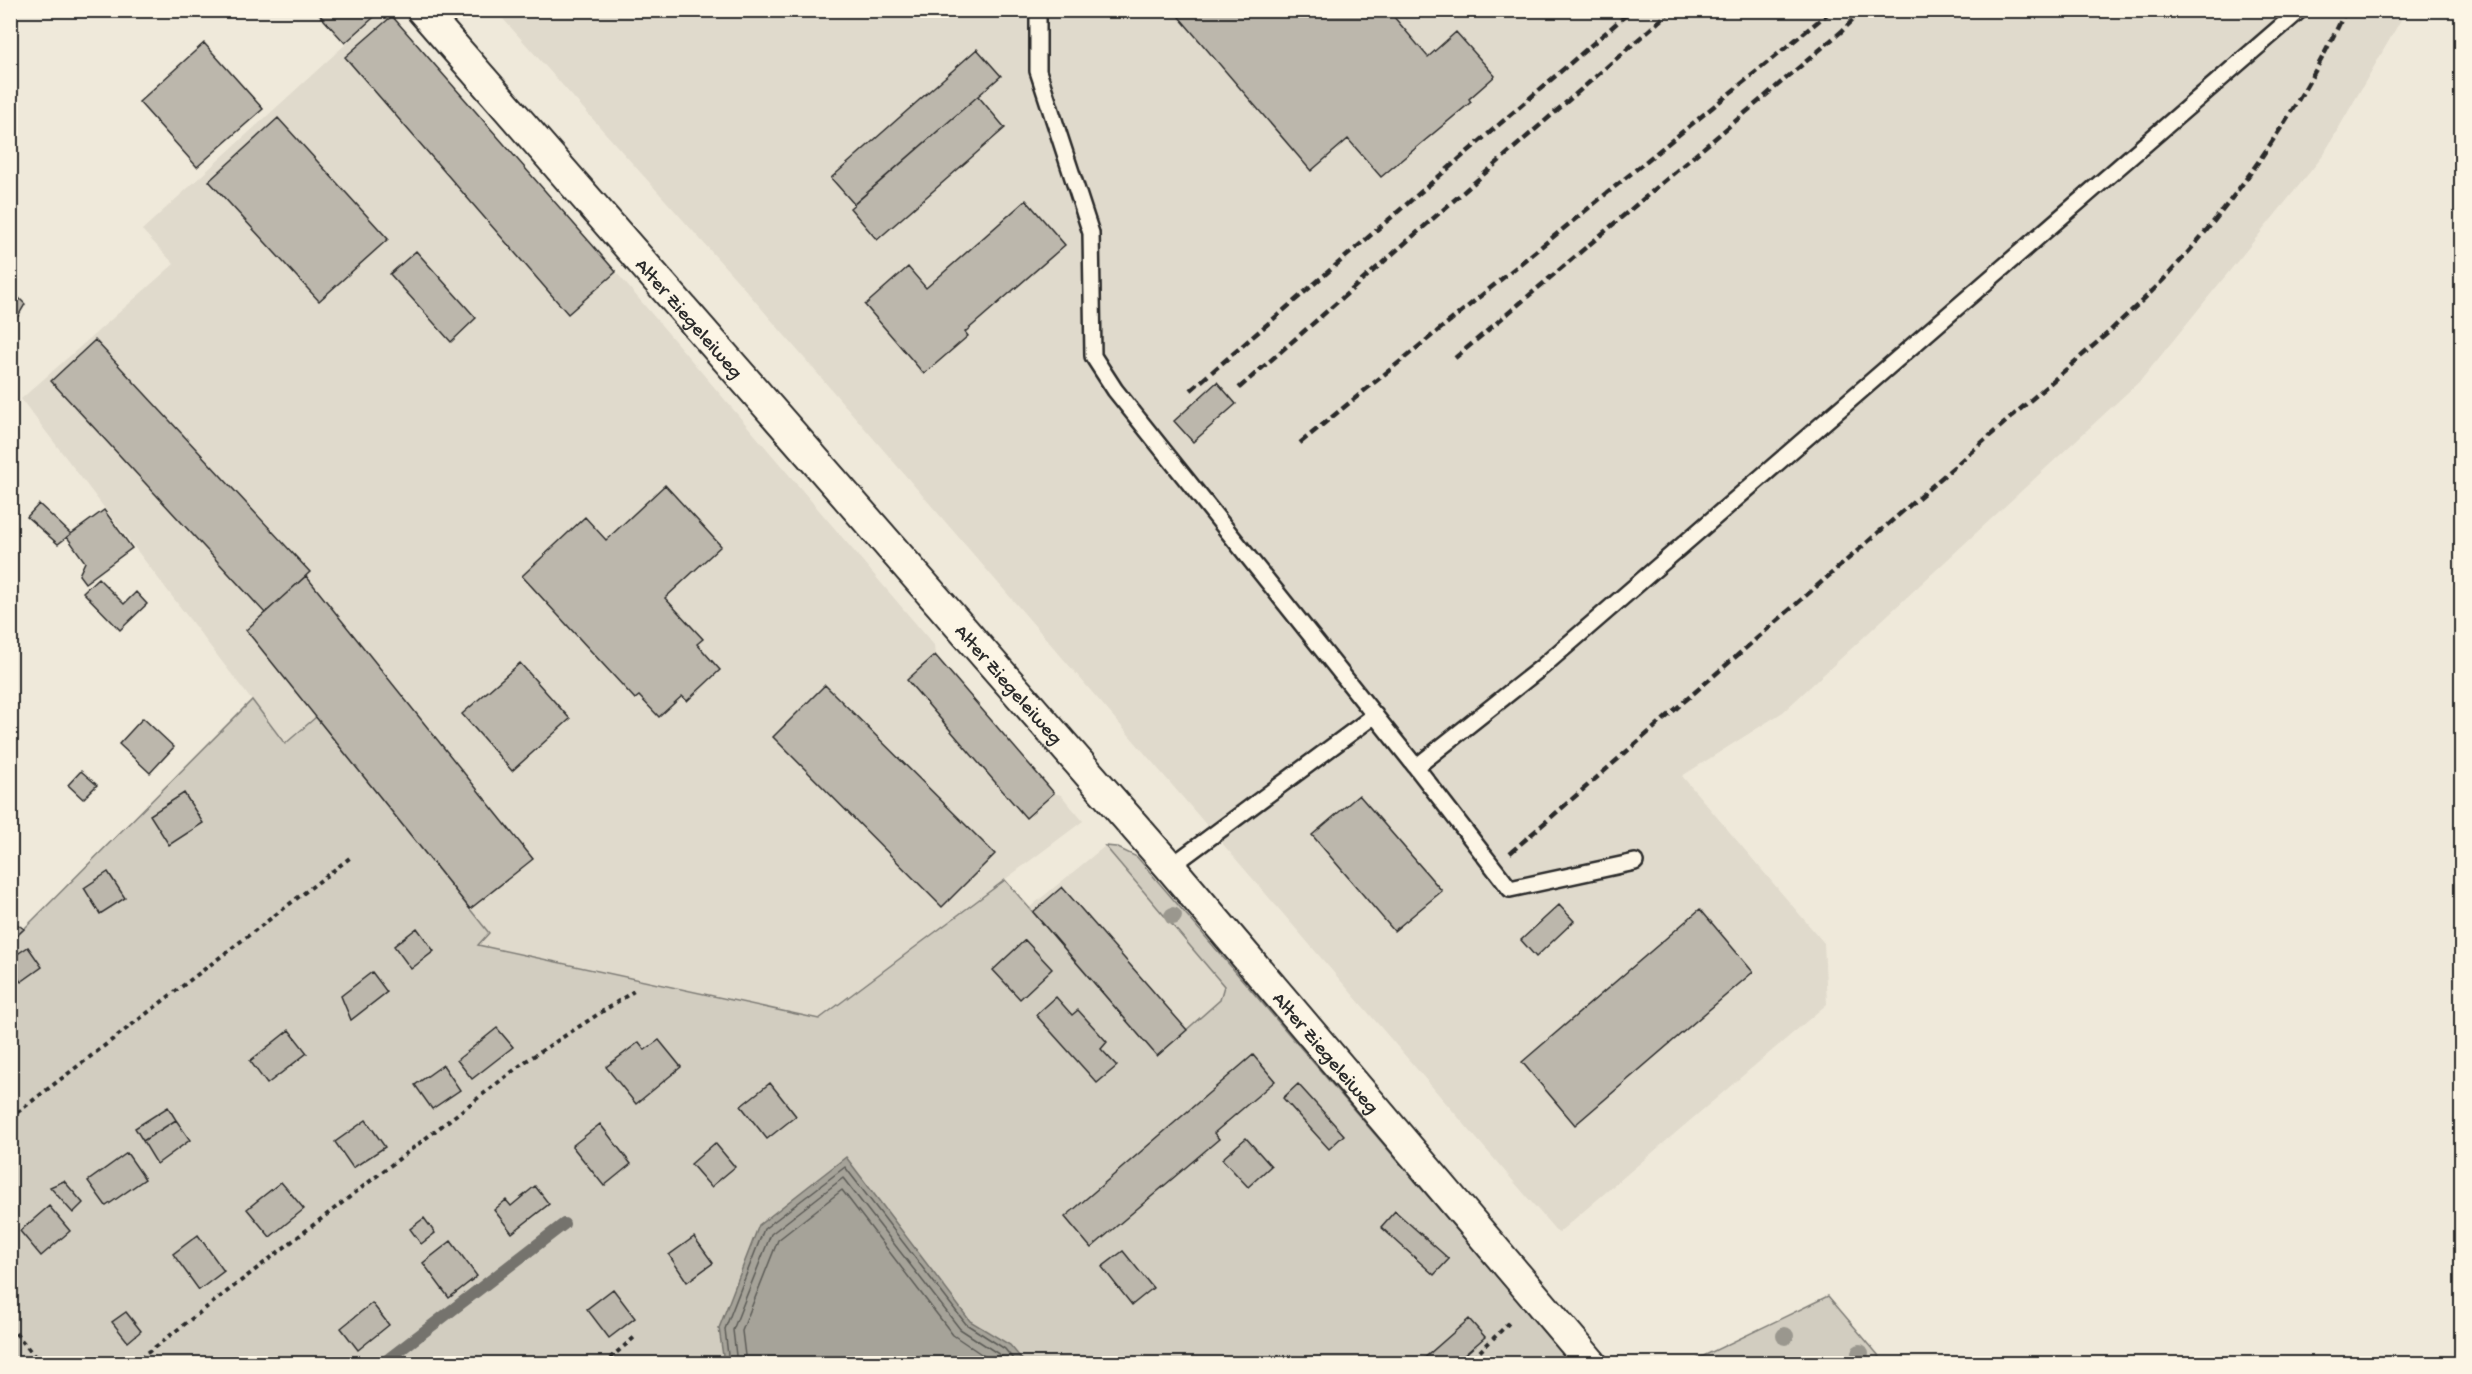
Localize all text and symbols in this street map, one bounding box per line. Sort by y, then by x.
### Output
street label: Alter Ziegeleiweg [629,255,746,385]
street label: Alter Ziegeleiweg [949,621,1066,751]
street label: Alter Ziegeleiweg [1266,989,1382,1120]

